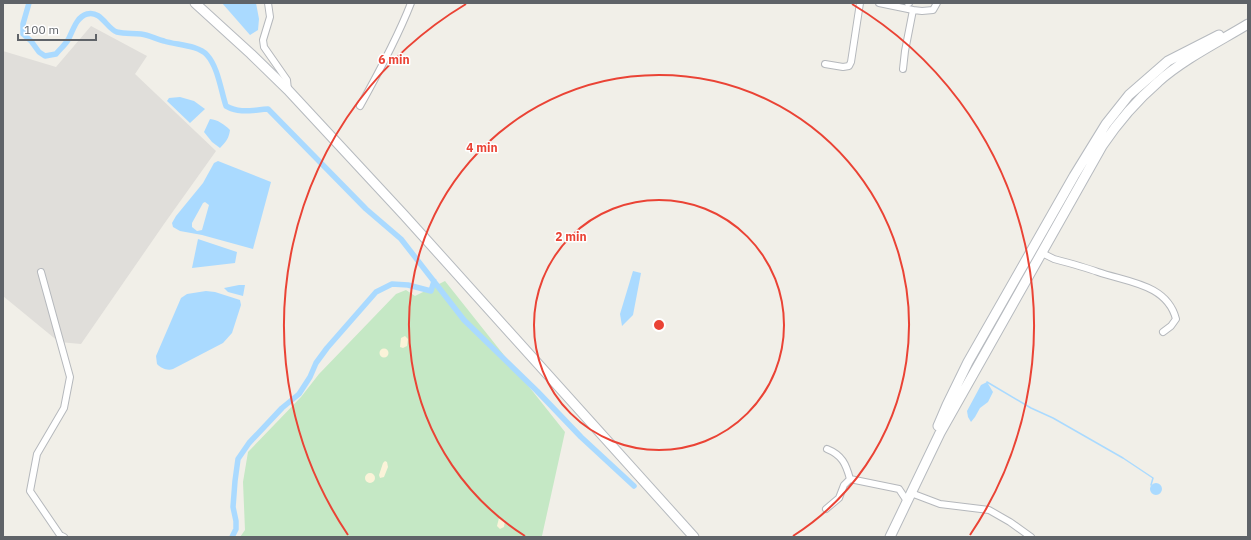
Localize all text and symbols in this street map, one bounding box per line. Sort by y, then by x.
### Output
scale bar [18,16,96,42]
text: 100 m [24,22,59,37]
text: 6 min [378,52,410,67]
text: 4 min [466,140,498,155]
text: 2 min [555,229,587,244]
centre of rings [652,318,666,332]

